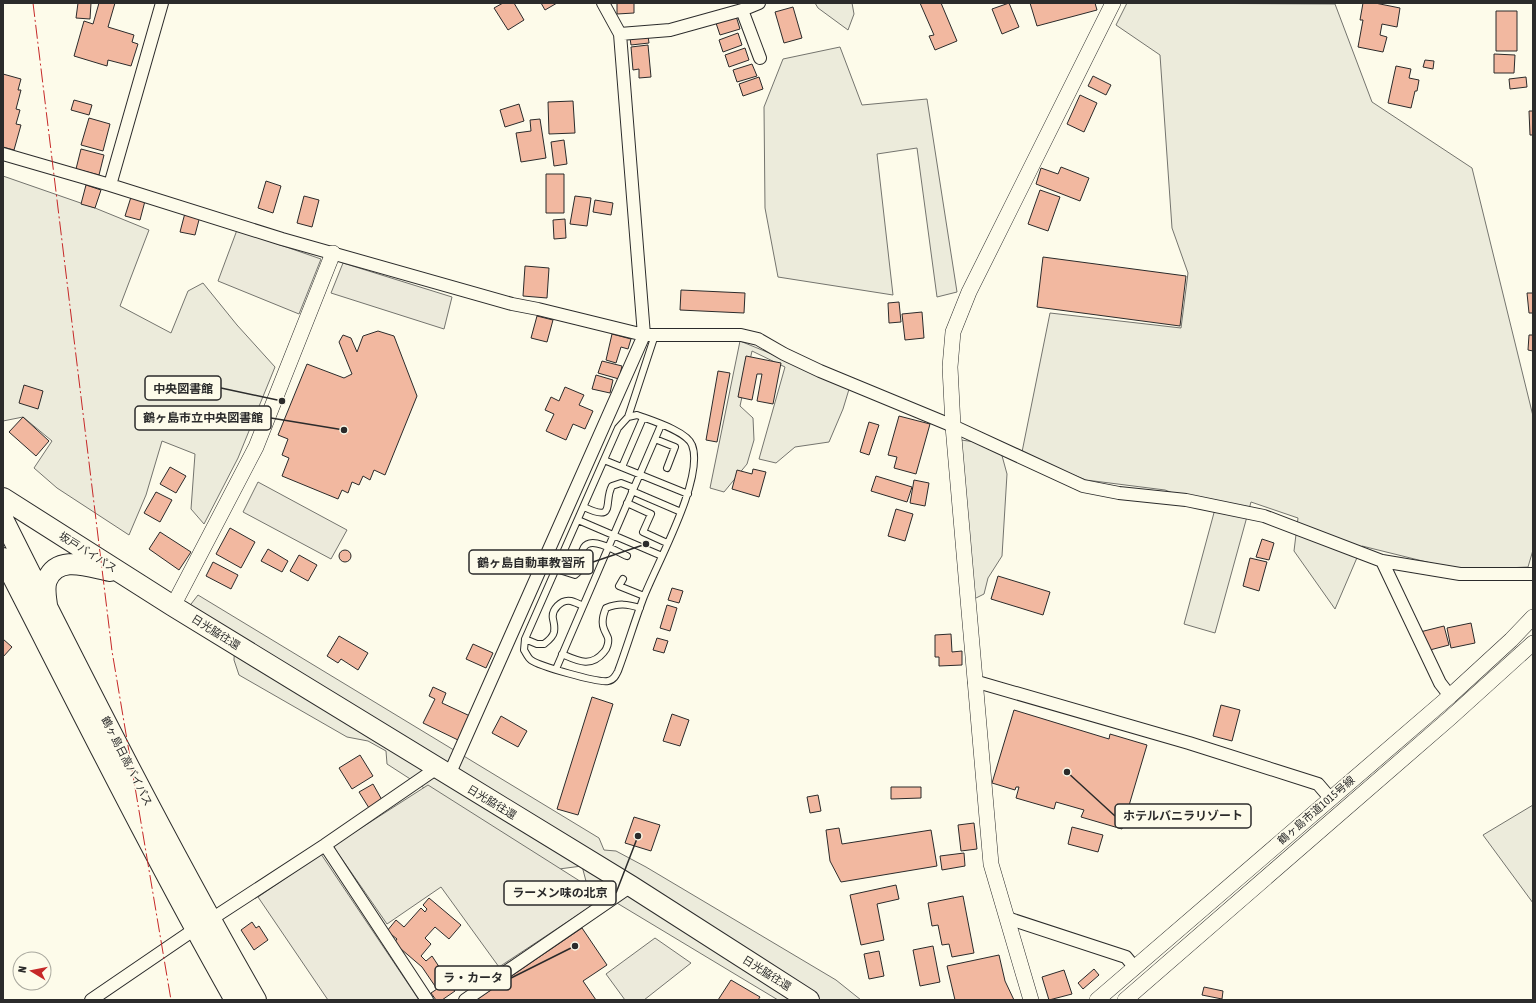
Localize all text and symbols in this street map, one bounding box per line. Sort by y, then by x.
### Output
callout: 中央図書館 [145,376,221,400]
text: 中央図書館 [153,382,213,396]
callout: 鶴ヶ島市立中央図書館 [135,406,271,430]
text: 鶴ヶ島市立中央図書館 [143,411,263,425]
street label: 坂戸バイパス [57,529,119,575]
callout: 鶴ヶ島自動車教習所 [469,550,593,574]
text: 鶴ヶ島自動車教習所 [477,556,585,570]
street label: 日光脇往還 [189,612,243,652]
street label: 鶴ヶ島日高バイパス [99,714,155,808]
street label: 鶴ヶ島市道1015号線 [1275,773,1357,847]
street label: 日光脇往還 [465,783,519,821]
callout: ホテルバニラリゾート [1115,804,1251,828]
text: ホテルバニラリゾート [1123,809,1243,823]
callout: ラーメン味の北京 [504,881,616,905]
text: ラーメン味の北京 [512,886,608,900]
north arrow [12,951,52,991]
street label: 日光脇往還 [740,953,794,993]
text: N [16,965,29,974]
callout: ラ・カータ [435,966,511,990]
text: ラ・カータ [443,971,503,985]

